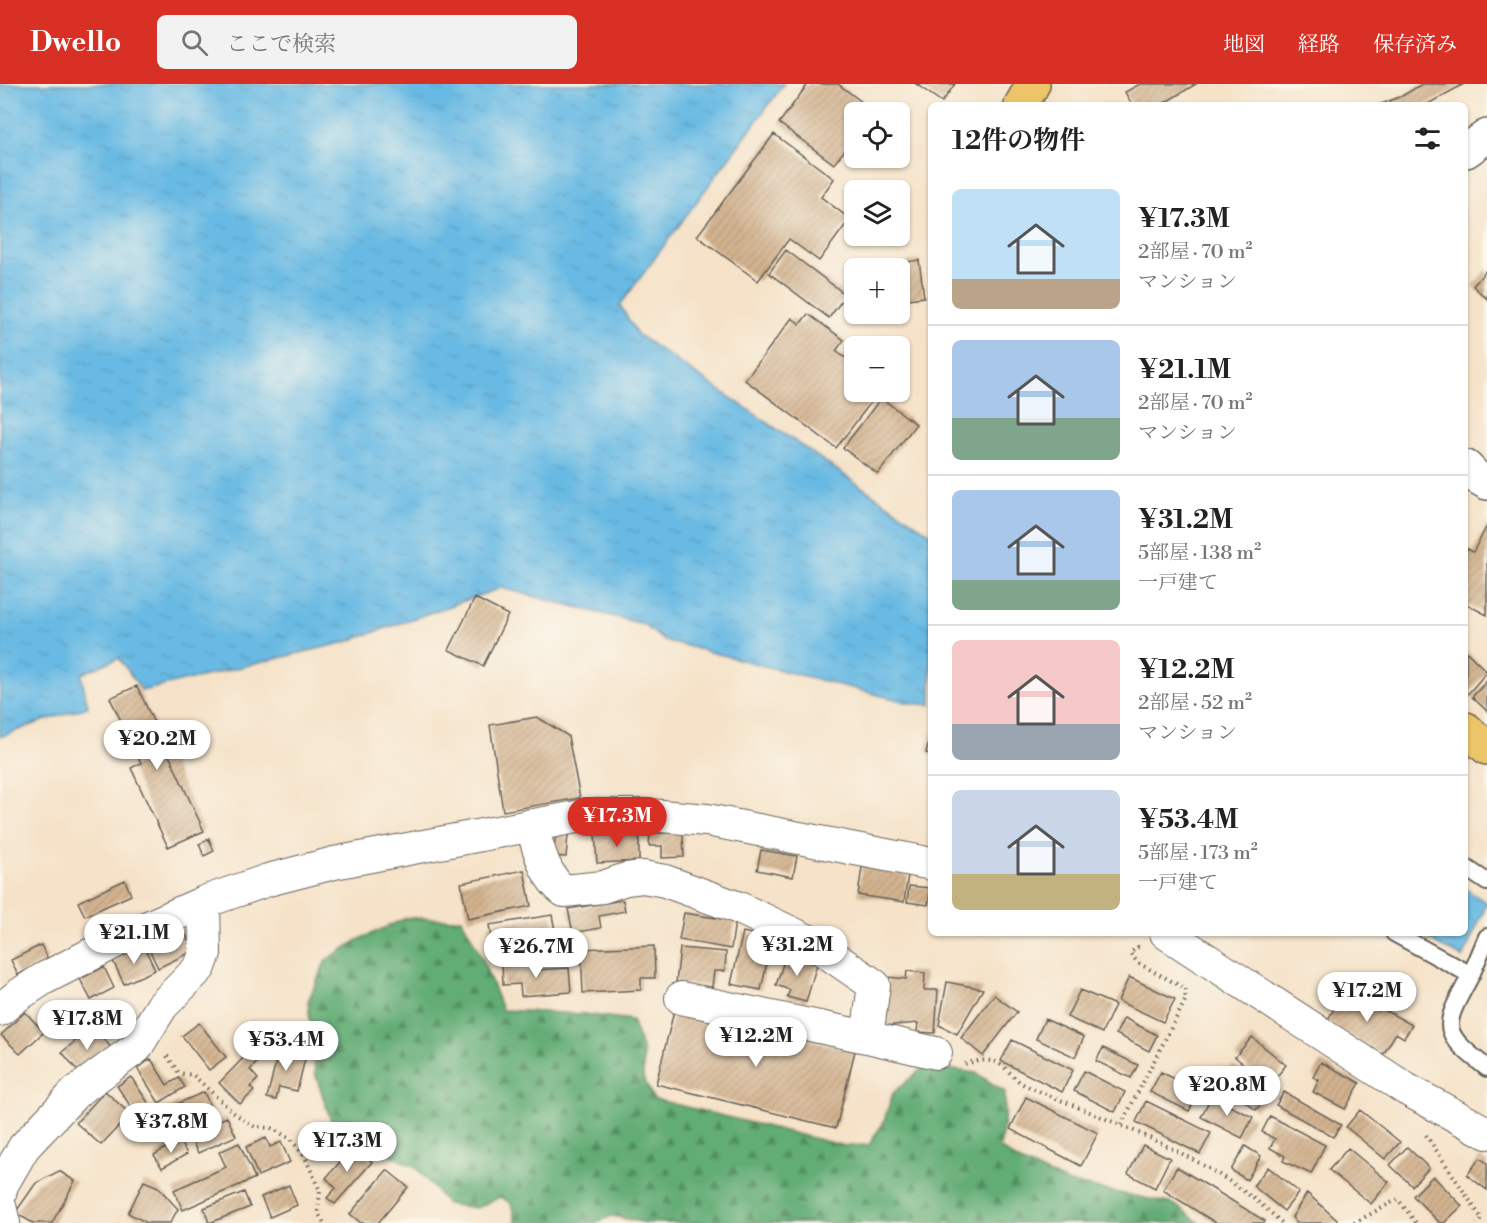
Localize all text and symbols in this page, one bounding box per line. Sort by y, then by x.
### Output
search box [157,15,577,69]
text: Dwello [30,25,121,60]
icon: search [178,26,211,59]
text: ここで検索 [226,31,336,58]
text: 地図 [1223,32,1265,58]
text: 経路 [1298,32,1340,58]
text: 保存済み [1373,32,1457,58]
map controls [844,102,910,402]
button: locate [844,102,910,168]
icon: filters [1411,122,1444,155]
text: 12件の物件 [952,125,1085,157]
button: layers [844,180,910,246]
text: ¥17.3M [1138,203,1230,235]
icon: home [1000,213,1072,285]
text: 2部屋 · 70 m² [1138,240,1252,265]
button: + [844,258,910,324]
text: マンション [1138,270,1237,295]
button: − [844,336,910,402]
text: ¥21.1M [1138,354,1231,386]
icon: home [1000,364,1072,436]
text: 2部屋 · 70 m² [1138,391,1252,416]
text: マンション [1138,421,1237,446]
text: ¥31.2M [1138,504,1233,536]
icon: home [1000,514,1072,586]
text: 5部屋 · 138 m² [1138,541,1261,566]
text: 一戸建て [1138,571,1218,596]
text: ¥12.2M [1138,654,1235,686]
icon: home [1000,664,1072,736]
text: 2部屋 · 52 m² [1138,691,1252,716]
pin: ¥20.2M [108,720,206,771]
text: マンション [1138,721,1237,746]
text: ¥20.2M [118,727,196,752]
pin: ¥17.3M [568,797,666,848]
text: ¥17.3M [582,804,652,829]
text: ¥53.4M [1138,804,1238,836]
icon: home [1000,814,1072,886]
text: 5部屋 · 173 m² [1138,841,1258,866]
text: 一戸建て [1138,871,1218,896]
pin: ¥21.1M [85,914,183,965]
text: ¥21.1M [98,921,170,946]
pin: ¥31.2M [748,926,846,977]
pin: ¥26.7M [487,928,585,979]
text: ¥31.2M [760,933,834,958]
text: ¥26.7M [498,935,574,960]
pin: ¥17.2M [1318,972,1416,1023]
text: ¥17.2M [1331,979,1403,1004]
pin: ¥17.8M [38,1000,136,1051]
text: ¥17.8M [51,1007,123,1032]
pin: ¥12.2M [707,1017,805,1068]
pin: ¥53.4M [237,1021,335,1072]
text: ¥12.2M [719,1024,793,1049]
text: ¥53.4M [247,1028,325,1053]
pin: ¥20.8M [1178,1066,1276,1117]
text: ¥20.8M [1187,1073,1267,1098]
pin: ¥37.8M [122,1103,220,1154]
text: ¥37.8M [134,1110,208,1135]
pin: ¥17.3M [298,1122,396,1173]
text: ¥17.3M [312,1129,382,1154]

